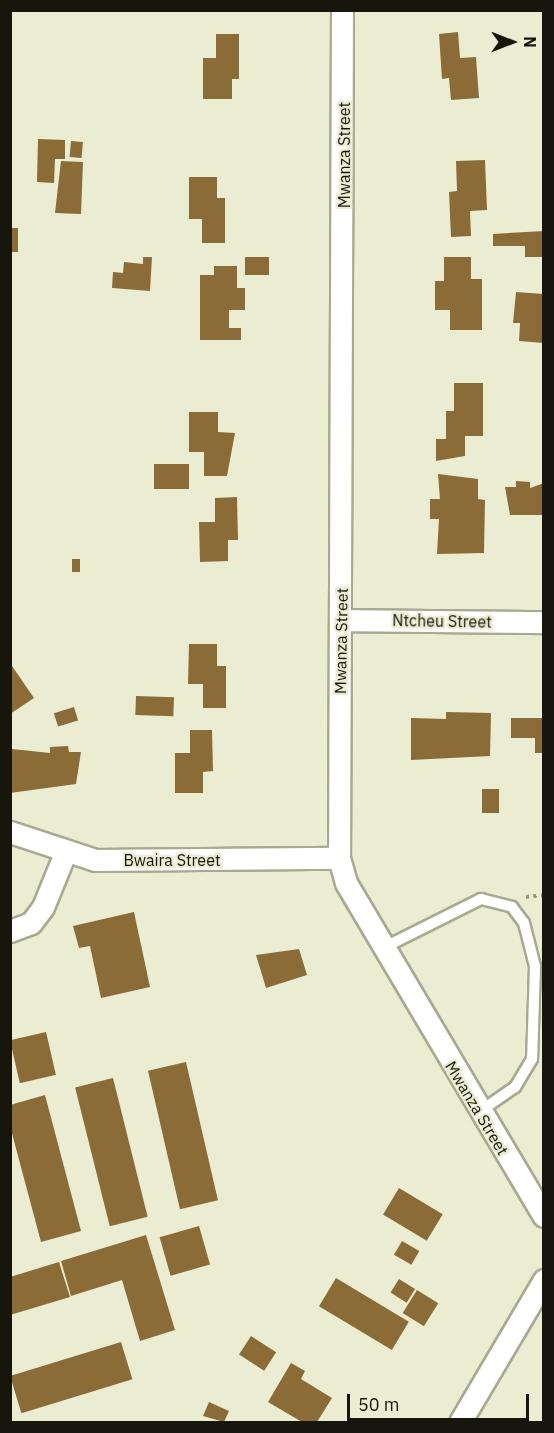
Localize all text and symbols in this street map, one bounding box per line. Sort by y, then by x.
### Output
north arrow [482,12,542,72]
text: N [520,36,540,48]
street label: Mwanza Street [334,102,354,208]
street label: Mwanza Street [330,588,352,694]
street label: Ntcheu Street [392,611,492,631]
street label: Bwaira Street [123,850,221,870]
street label: Mwanza Street [441,1057,513,1159]
scale bar [350,1382,532,1420]
text: 50 m [358,1393,400,1416]

